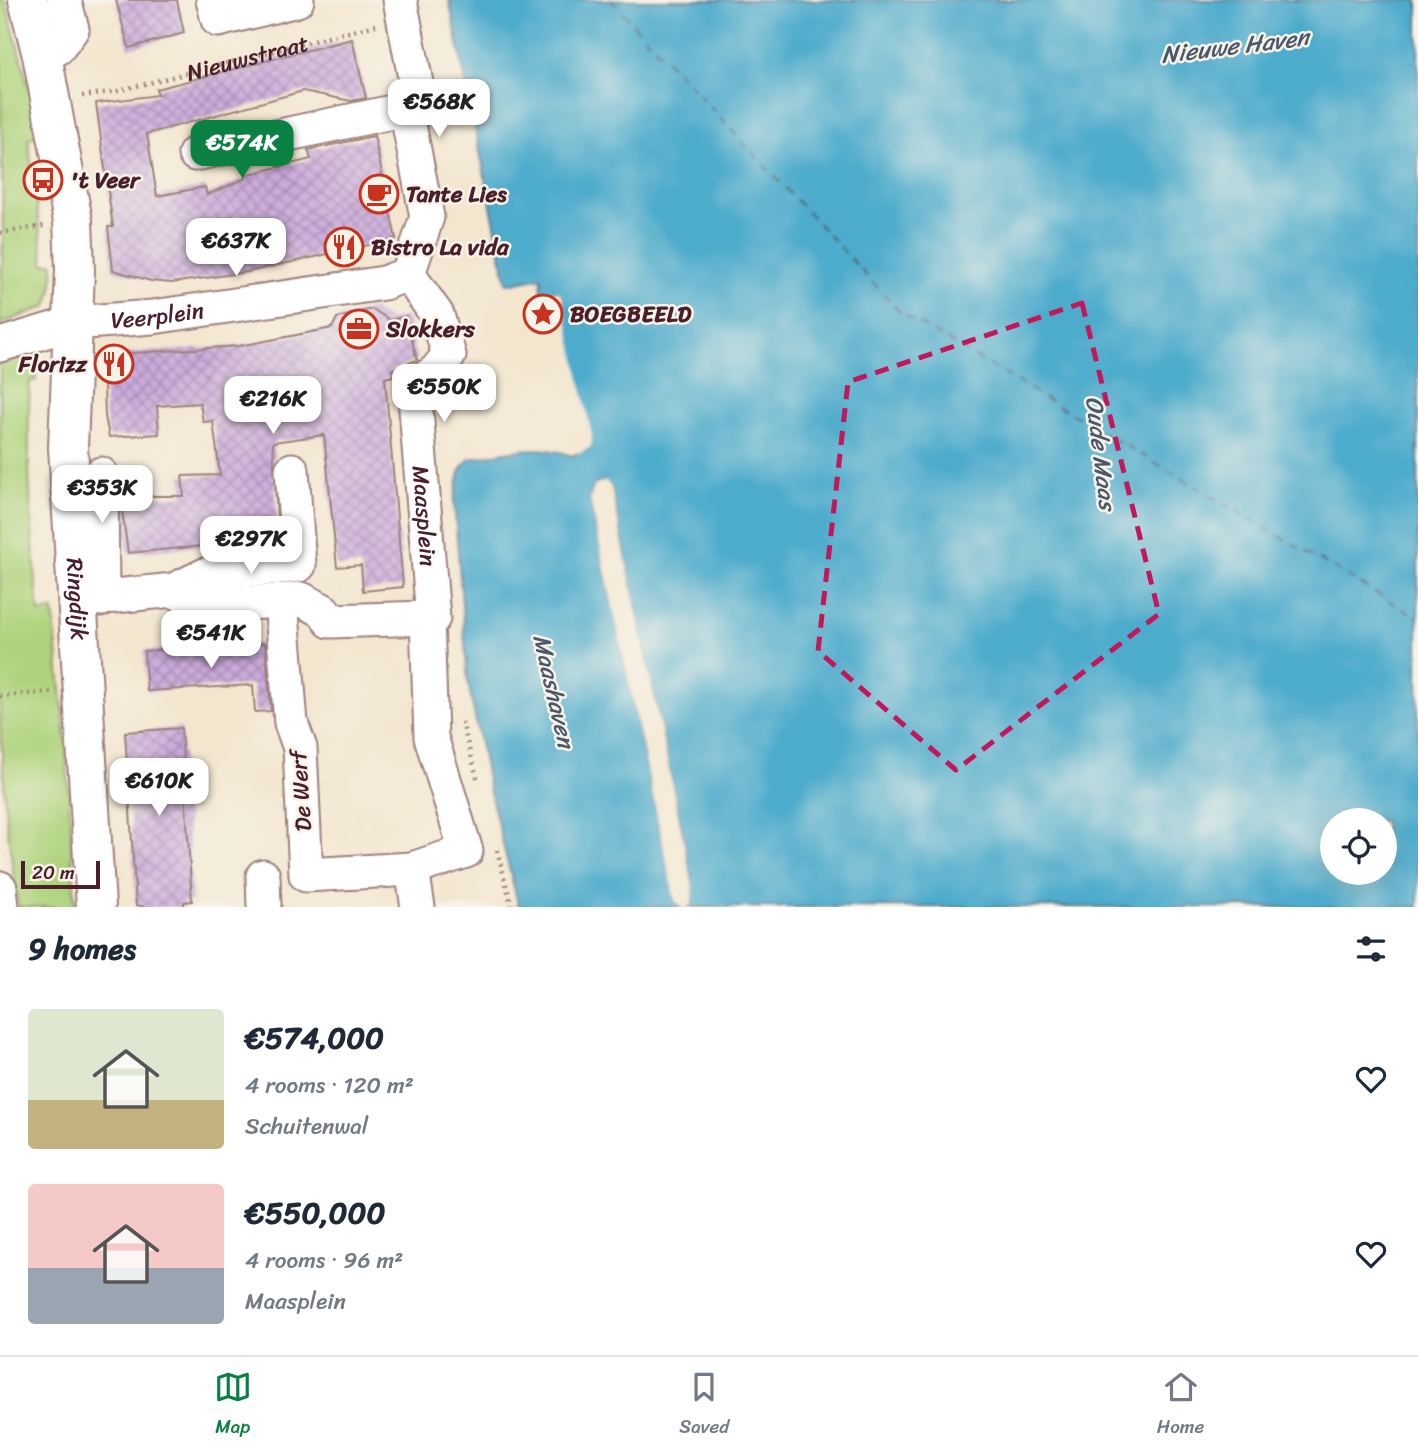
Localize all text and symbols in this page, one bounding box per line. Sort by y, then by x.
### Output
water label: Nieuwe Haven [1159,16,1314,76]
street label: Nieuwstraat [182,22,313,93]
pin: €568K [390,80,488,139]
text: €568K [404,81,474,122]
pin: €574K [193,120,291,180]
text: €574K [207,122,277,163]
bus stop icon: 't Veer [22,159,64,201]
place label: 't Veer [70,160,142,201]
cafe icon: Tante Lies [358,173,400,215]
place label: Tante Lies [406,174,507,215]
pin: €637K [187,218,285,278]
text: €637K [202,220,270,261]
restaurant icon: Bistro La vida [323,226,365,268]
place label: Bistro La vida [371,227,510,268]
street label: Veerplein [109,289,207,341]
place icon: BOEGBEELD [522,293,564,335]
place label: BOEGBEELD [570,294,691,335]
office icon: Slokkers [338,308,380,350]
place label: Slokkers [385,309,475,350]
restaurant icon: Florizz [93,343,135,385]
place label: Florizz [18,344,88,385]
pin: €550K [395,364,493,424]
text: €550K [408,366,480,407]
pin: €216K [224,376,322,436]
text: €216K [240,378,306,419]
water label: Oude Maas [1073,394,1129,515]
street label: Maasplein [400,464,449,568]
pin: €353K [53,466,151,525]
text: €353K [68,467,136,508]
pin: €297K [202,516,300,576]
text: €297K [216,518,286,559]
street label: Ringdijk [54,556,100,641]
pin: €541K [162,610,260,670]
text: €541K [177,612,245,653]
water label: Maashaven [521,630,588,755]
street label: De Werf [278,746,324,833]
pin: €610K [110,758,208,818]
text: €610K [126,760,192,801]
map controls [1320,808,1397,885]
button: locate [1320,808,1397,885]
text: 20 m [32,856,75,889]
scale bar [21,858,100,890]
text: 9 homes [28,922,136,976]
icon: filters [1352,930,1390,968]
text: €574,000 [245,1011,384,1065]
icon: home [84,1037,168,1121]
icon: heart [1352,1060,1390,1098]
text: 4 rooms · 120 m² [245,1065,414,1106]
text: Schuitenwal [245,1106,368,1147]
text: €550,000 [245,1186,386,1240]
icon: home [84,1212,168,1296]
icon: heart [1352,1235,1390,1273]
text: 4 rooms · 96 m² [245,1240,403,1281]
text: Maasplein [245,1281,346,1322]
tab: Map [214,1368,252,1443]
tab: Saved [679,1368,729,1443]
tab: Home [1157,1368,1204,1443]

